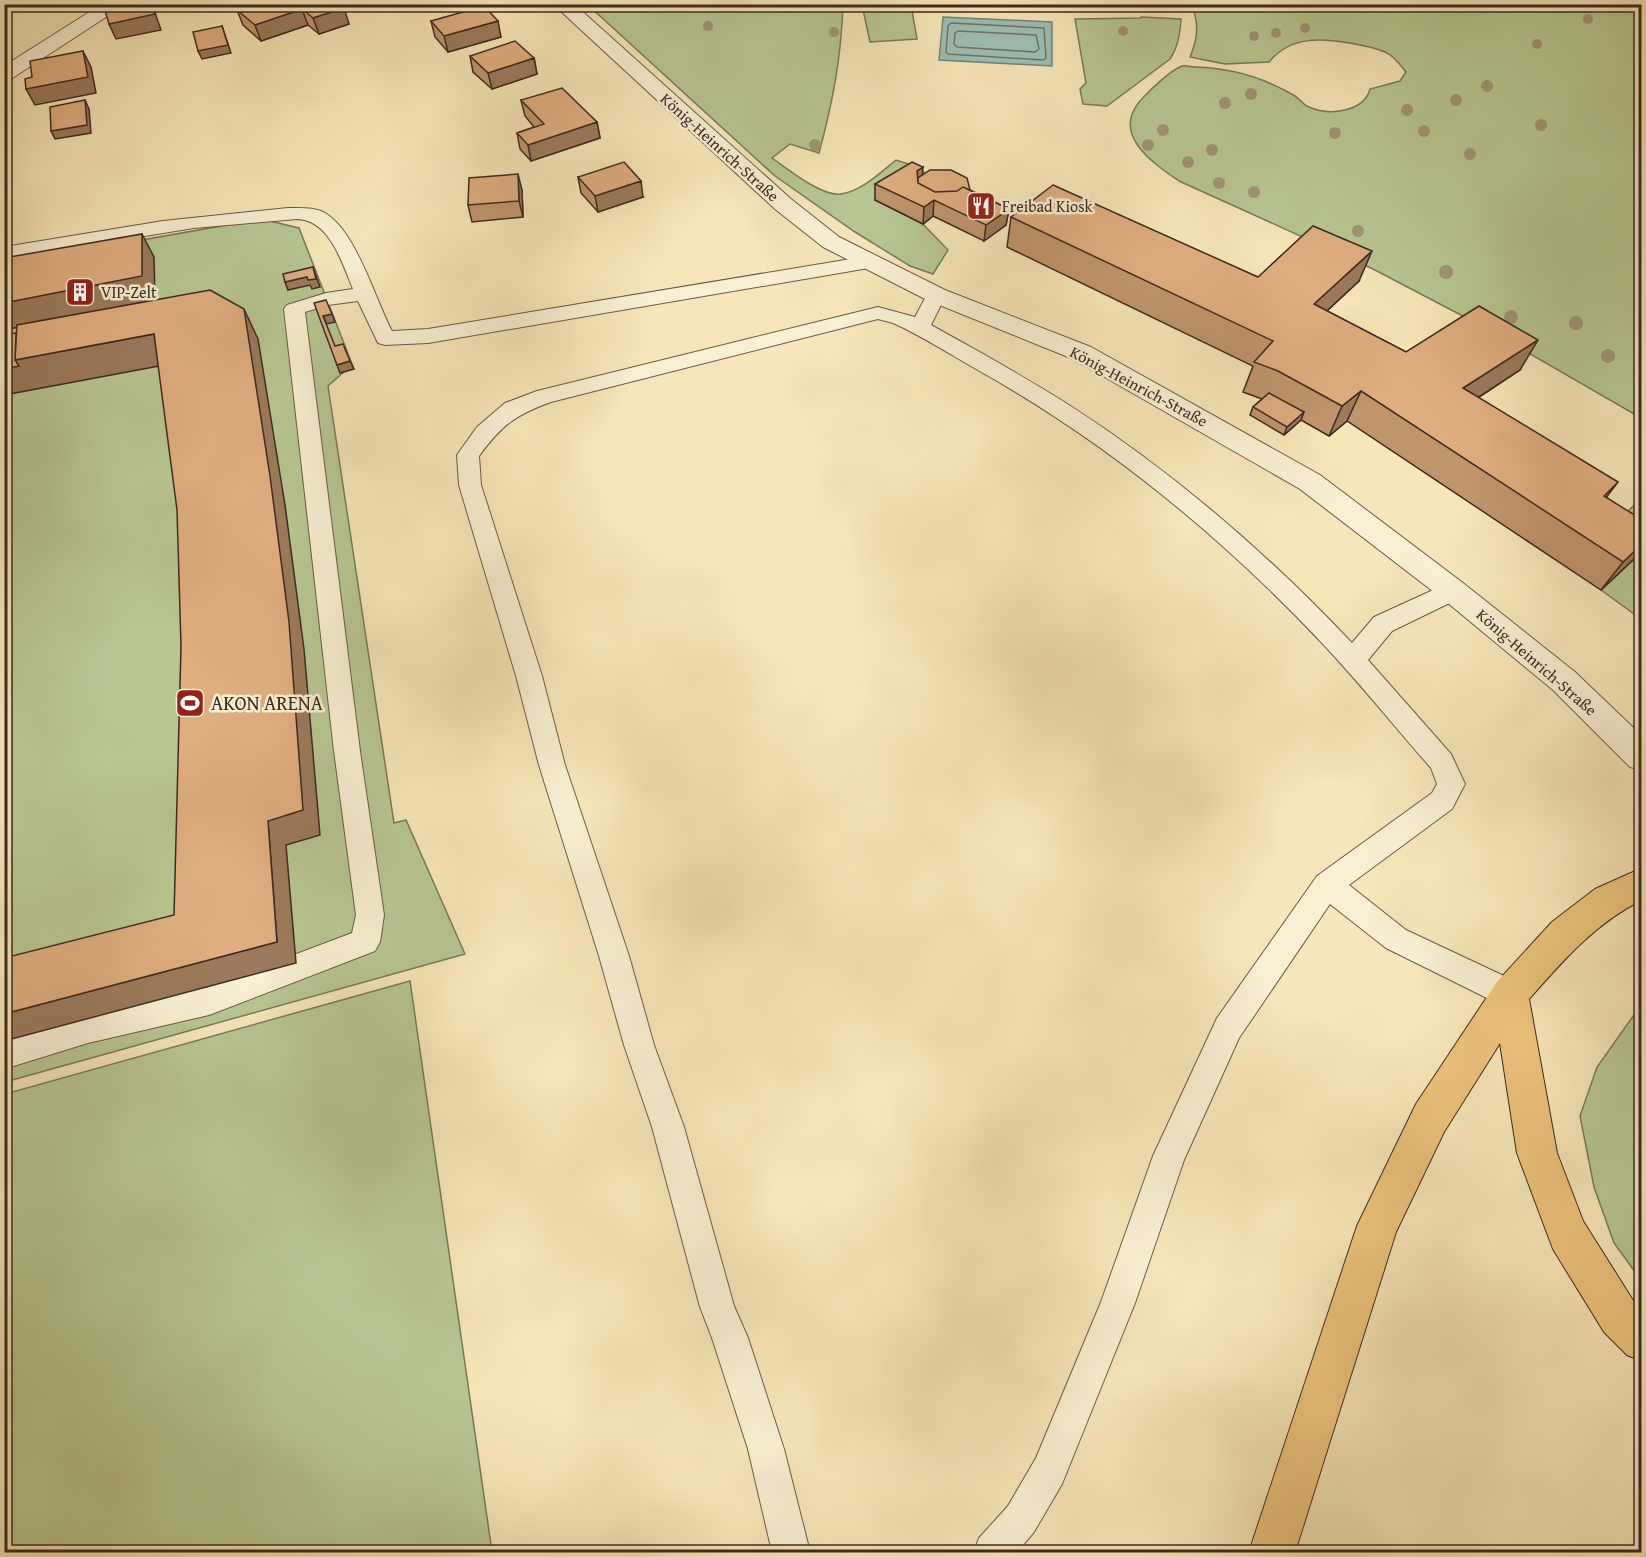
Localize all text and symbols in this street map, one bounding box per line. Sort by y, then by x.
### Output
street label: König-Heinrich-Straße [655,87,785,207]
restaurant icon: Freibad Kiosk [965,190,997,222]
place label: Freibad Kiosk [1002,194,1094,218]
building icon: VIP-Zelt [64,276,96,308]
place label: VIP-Zelt [101,280,157,304]
street label: König-Heinrich-Straße [1066,340,1212,432]
street label: König-Heinrich-Straße [1471,603,1603,721]
sports icon: AKON ARENA [174,687,206,719]
place label: AKON ARENA [211,688,323,717]

